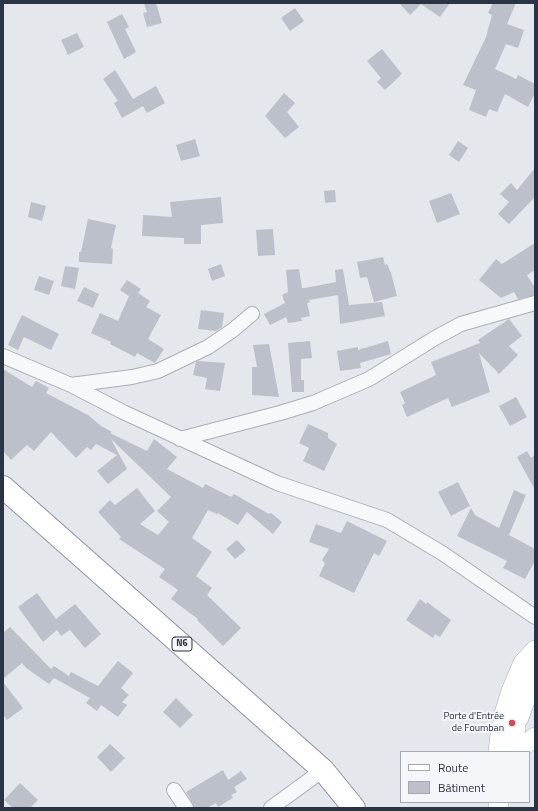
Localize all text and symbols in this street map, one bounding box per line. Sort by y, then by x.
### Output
road number: N6 [172,637,192,651]
place label: Porte d'Entrée de Foumban [443,711,504,734]
marker: Porte d'Entrée de Foumban [507,718,517,728]
legend [400,751,530,803]
text: Route [438,758,468,777]
text: Bâtiment [438,778,485,797]

